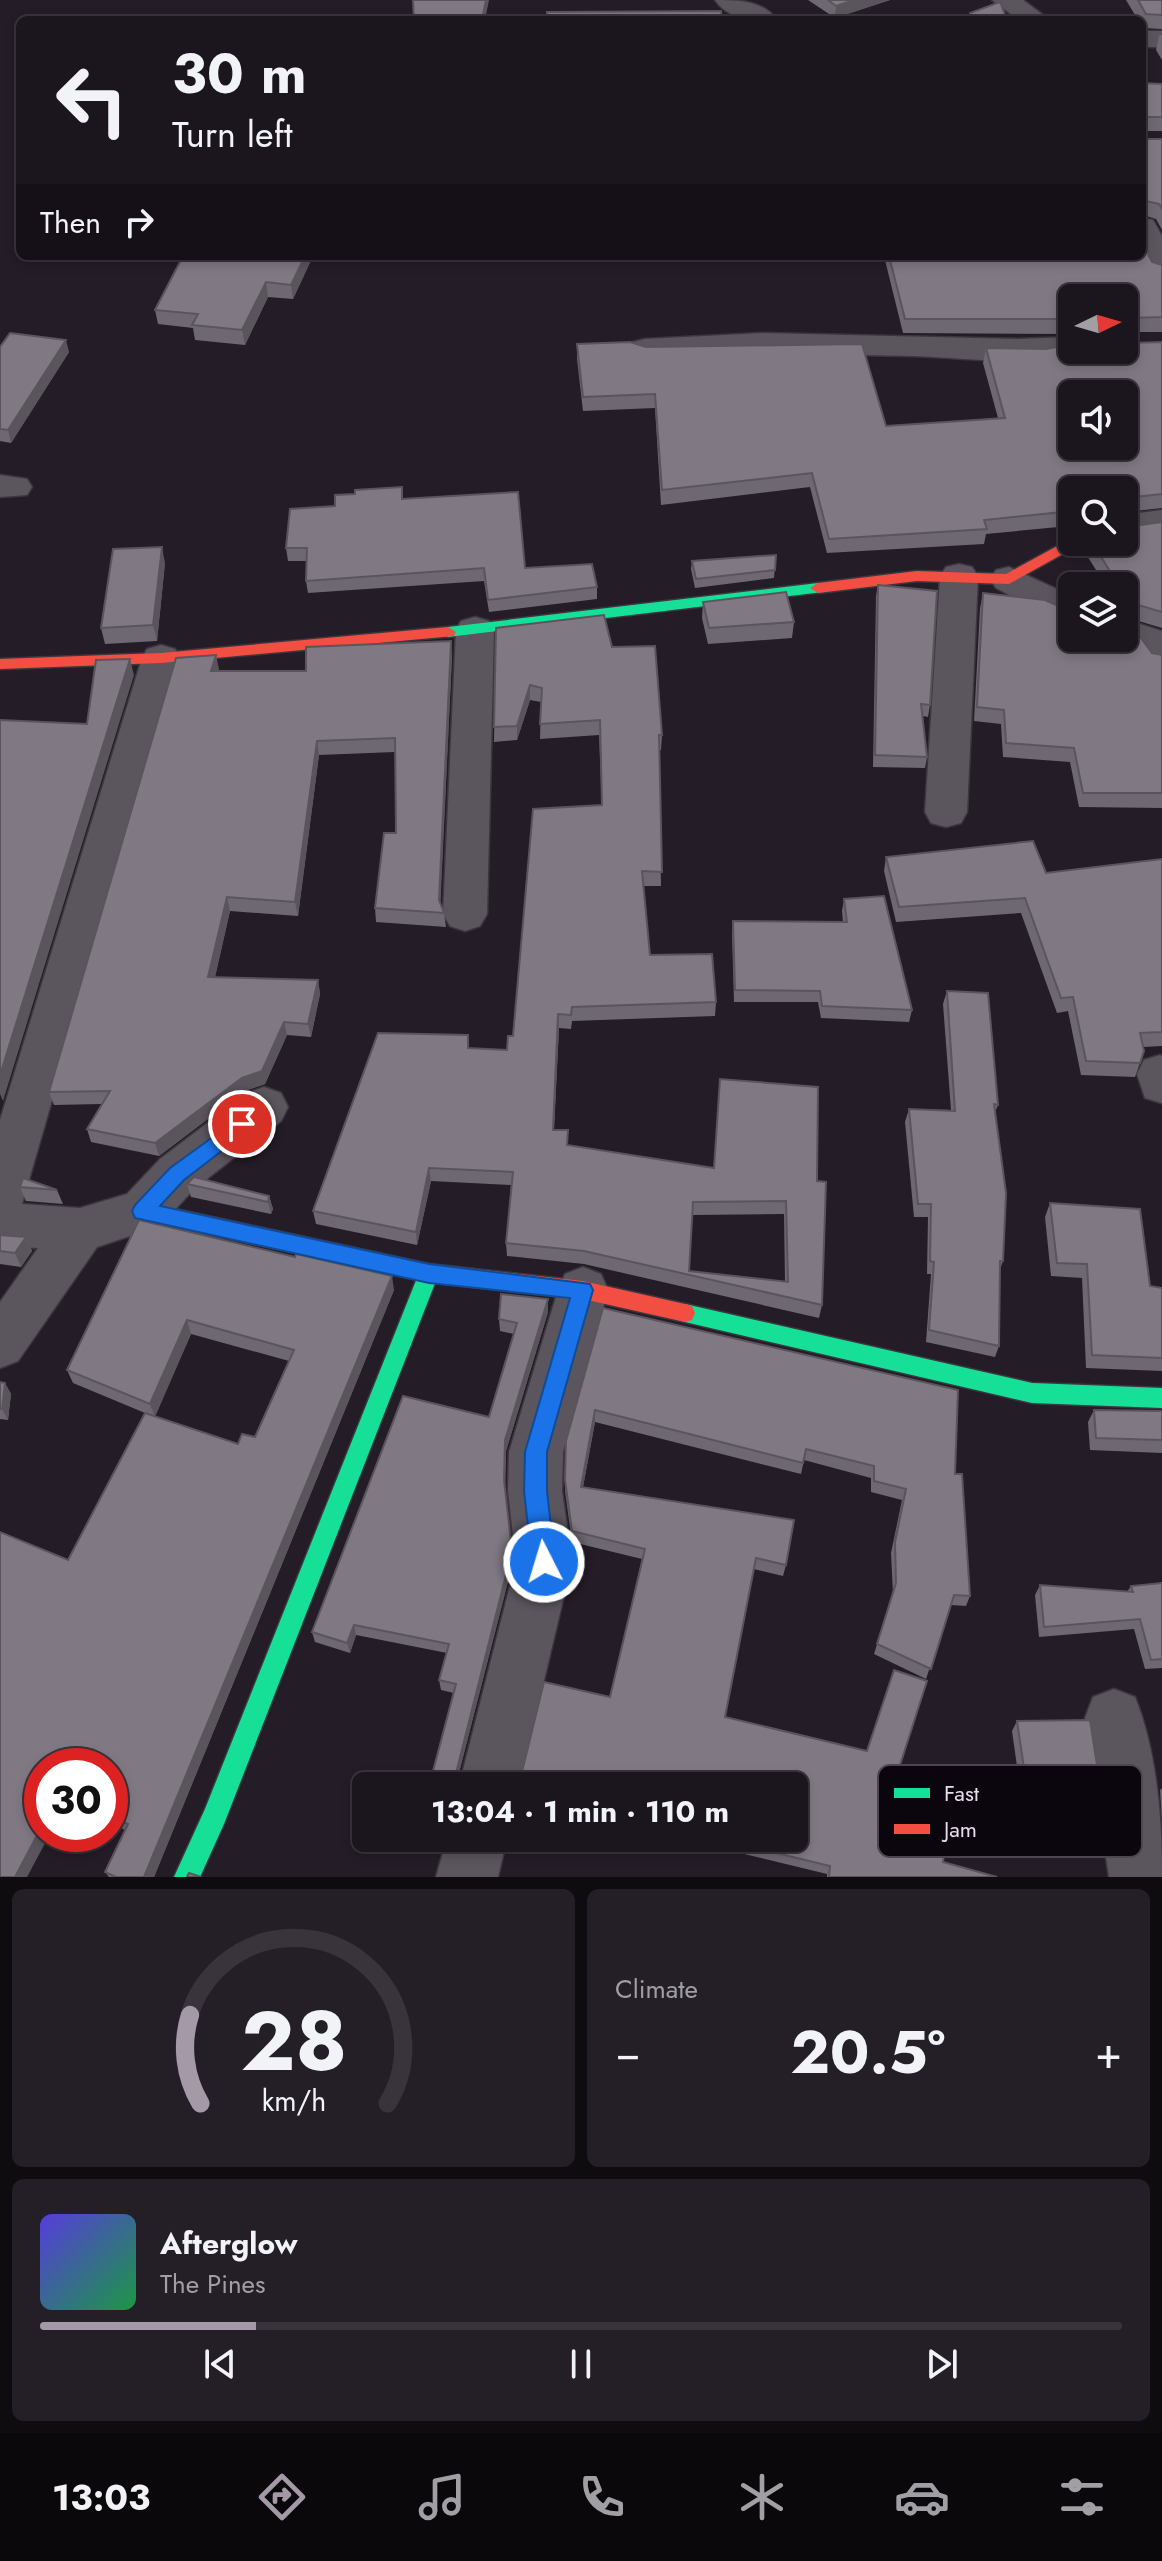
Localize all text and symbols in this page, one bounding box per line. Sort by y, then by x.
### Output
text: 30 m [172,33,307,114]
icon: left [40,48,144,152]
text: Turn left [172,108,293,160]
icon: right [117,200,161,244]
text: Then [40,201,101,244]
north arrow [1058,284,1138,364]
map controls [1058,284,1138,652]
button: sound [1058,380,1138,460]
button: search [1058,476,1138,556]
button: layers [1058,572,1138,652]
pin [208,1090,276,1158]
icon: arrive [220,1102,264,1146]
position arrow [502,1520,586,1604]
speed limit sign: 30 [24,1748,128,1852]
legend [878,1765,1142,1857]
text: Fast [944,1777,980,1809]
text: 13:04 · 1 min · 110 m [431,1790,729,1833]
text: Jam [941,1813,977,1845]
text: Climate [615,1970,698,2008]
text: 28 [240,1981,347,2101]
text: 20.5° [790,2009,945,2096]
text: − [615,2021,641,2085]
text: + [1095,2021,1122,2085]
text: km/h [261,2080,326,2122]
text: Afterglow [160,2222,297,2265]
text: The Pines [160,2265,265,2303]
icon: previous [198,2342,242,2386]
icon: pause [559,2342,603,2386]
icon: next [920,2342,964,2386]
icon: directions [254,2469,310,2525]
icon: music [414,2469,470,2525]
icon: phone [574,2469,630,2525]
icon: climate [734,2469,790,2525]
icon: car [894,2469,950,2525]
icon: filters [1054,2469,1110,2525]
text: 13:03 [52,2471,150,2523]

